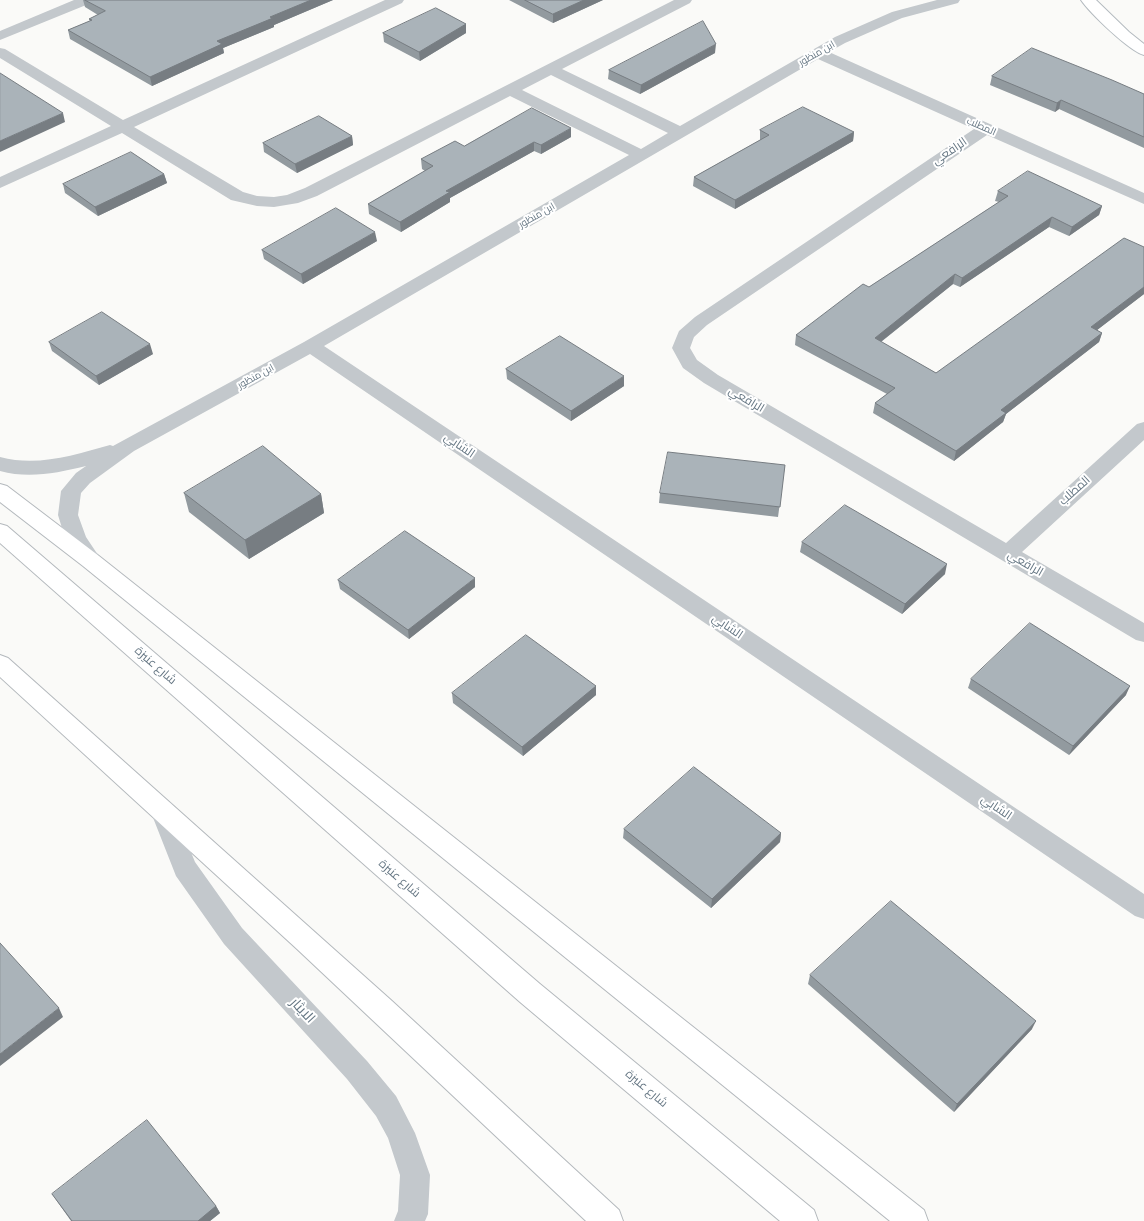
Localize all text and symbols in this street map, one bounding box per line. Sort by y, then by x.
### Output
street label: ابن منظور [797,39,837,69]
street label: المطلب [964,115,998,139]
street label: الرافعي [930,135,970,169]
street label: ابن منظور [517,201,557,231]
street label: ابن منظور [236,362,276,392]
street label: الرافعي [726,384,766,416]
street label: الشابي [441,430,477,462]
street label: المطلب [1056,473,1094,509]
street label: الرافعي [1005,548,1045,580]
street label: الشابي [709,611,745,643]
street label: شارع عنيزة [131,644,179,688]
street label: الشابي [978,792,1014,824]
street label: شارع عنيزة [375,857,423,901]
street label: الايثار [286,995,318,1027]
street label: شارع عنيزة [622,1067,670,1111]

